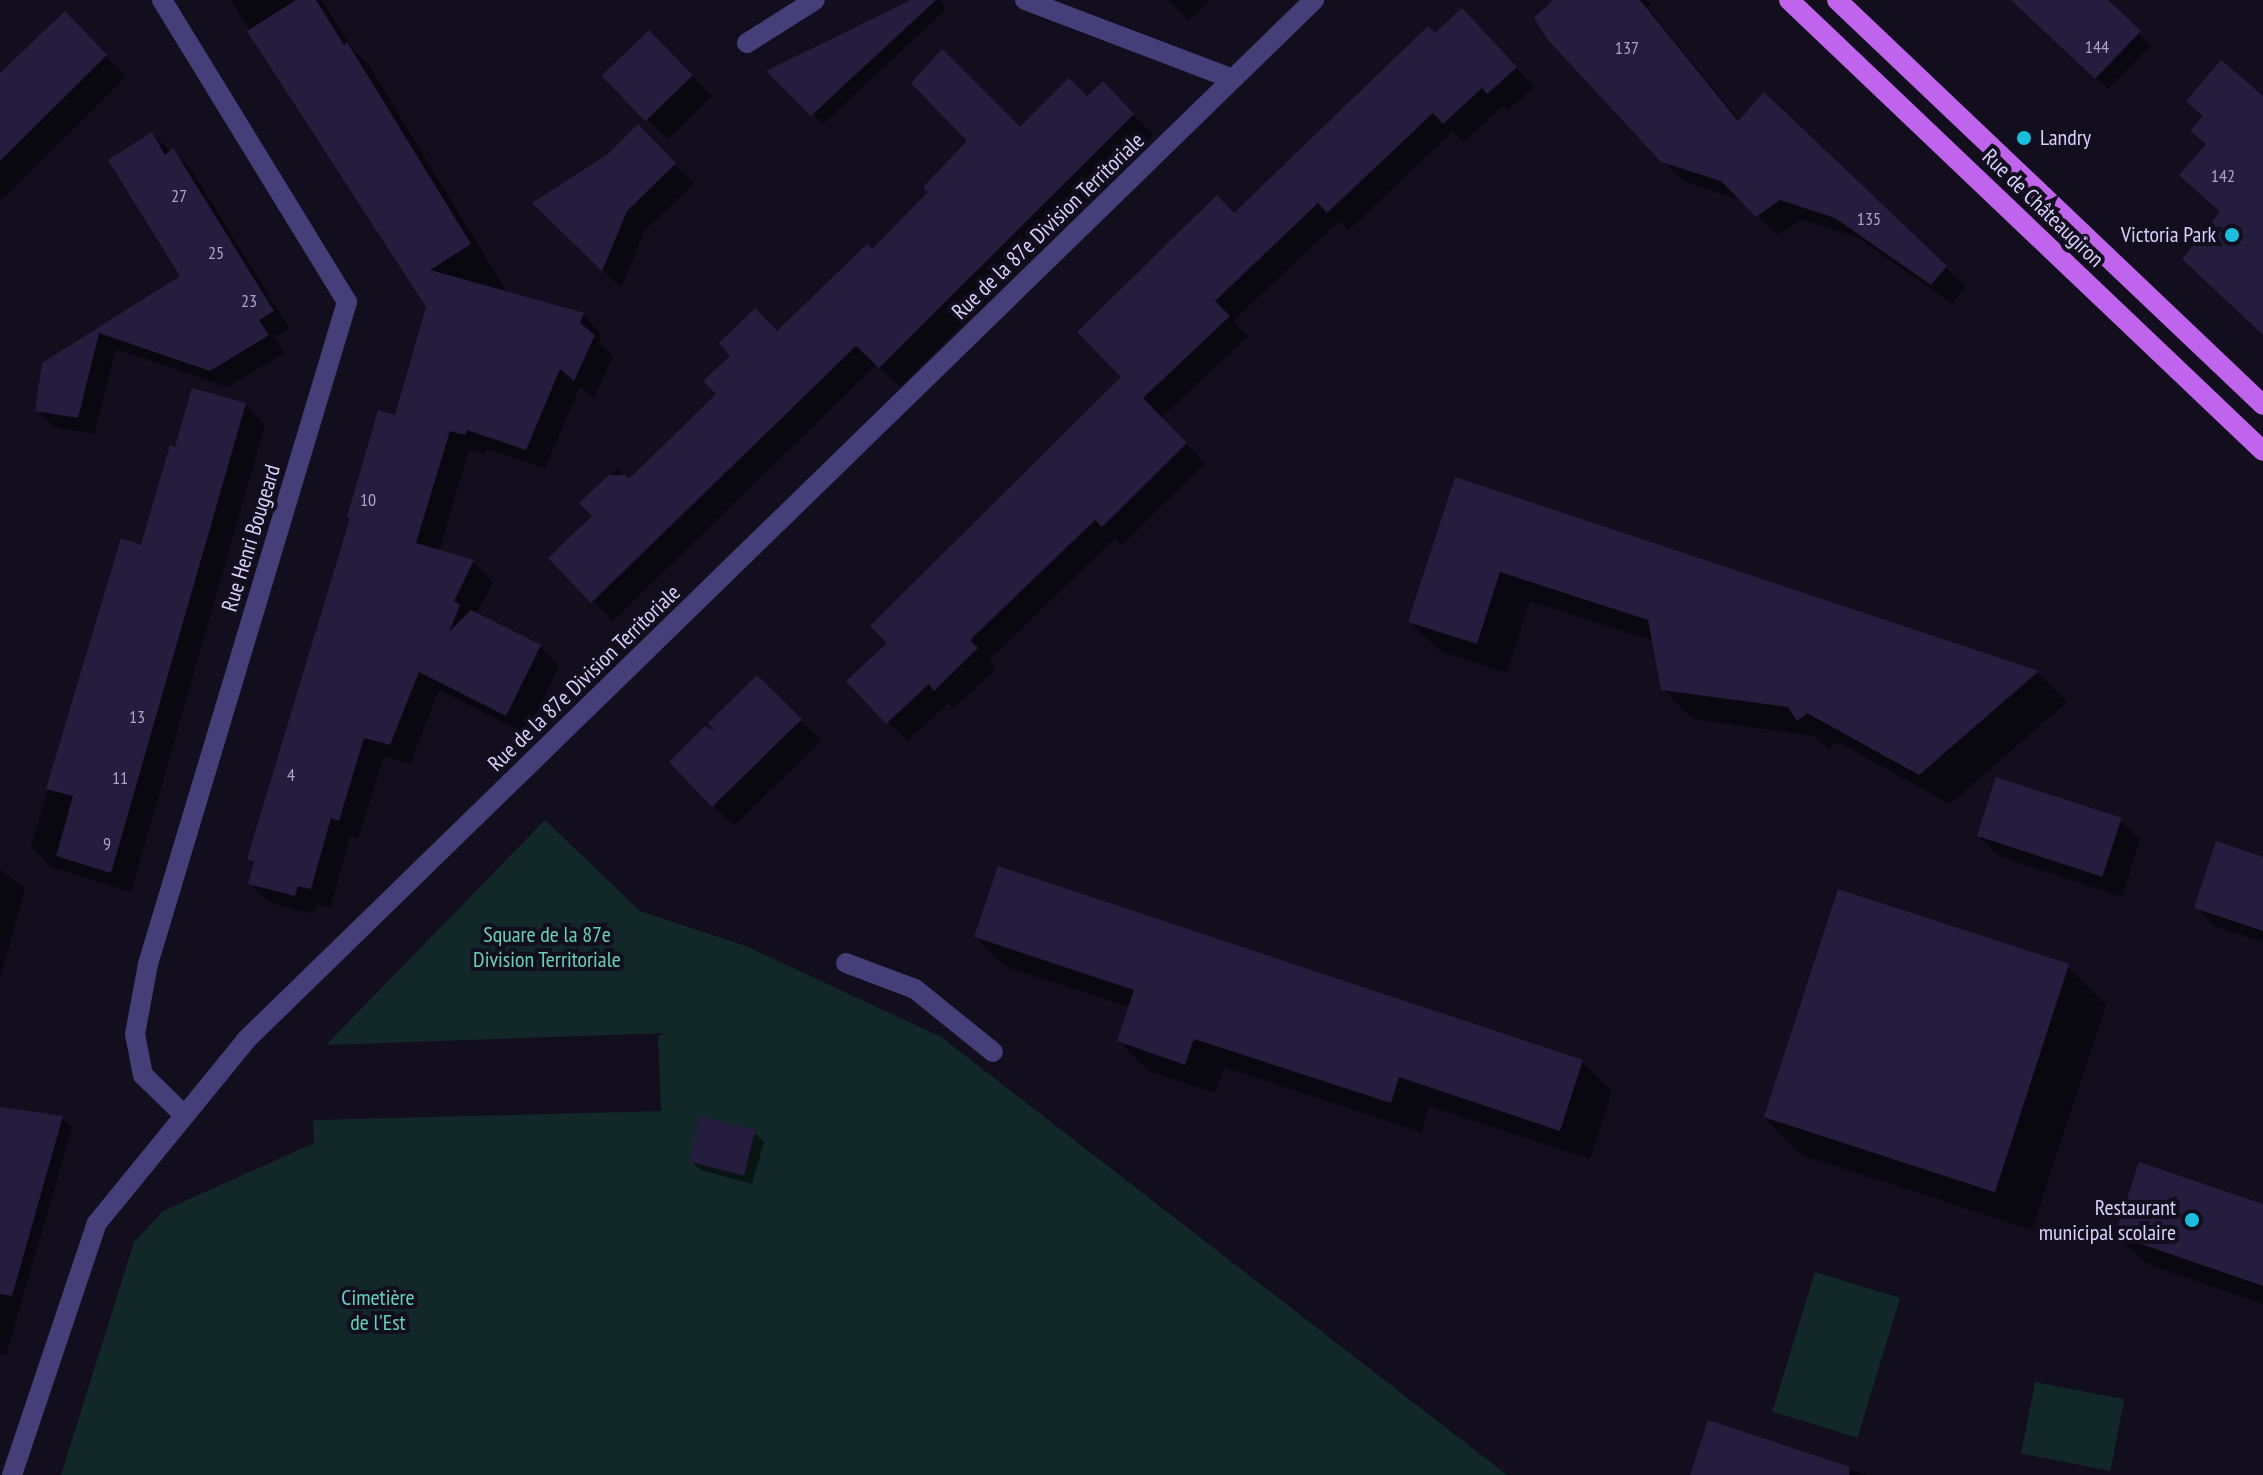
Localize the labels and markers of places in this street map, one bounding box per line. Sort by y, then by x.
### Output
place label: Landry [2040,125,2091,151]
marker: Landry [2015,129,2033,147]
place label: Victoria Park [2121,222,2216,248]
marker: Victoria Park [2223,226,2241,244]
place label: Restaurant municipal scolaire [2039,1194,2176,1246]
marker: Restaurant municipal scolaire [2183,1211,2201,1229]

